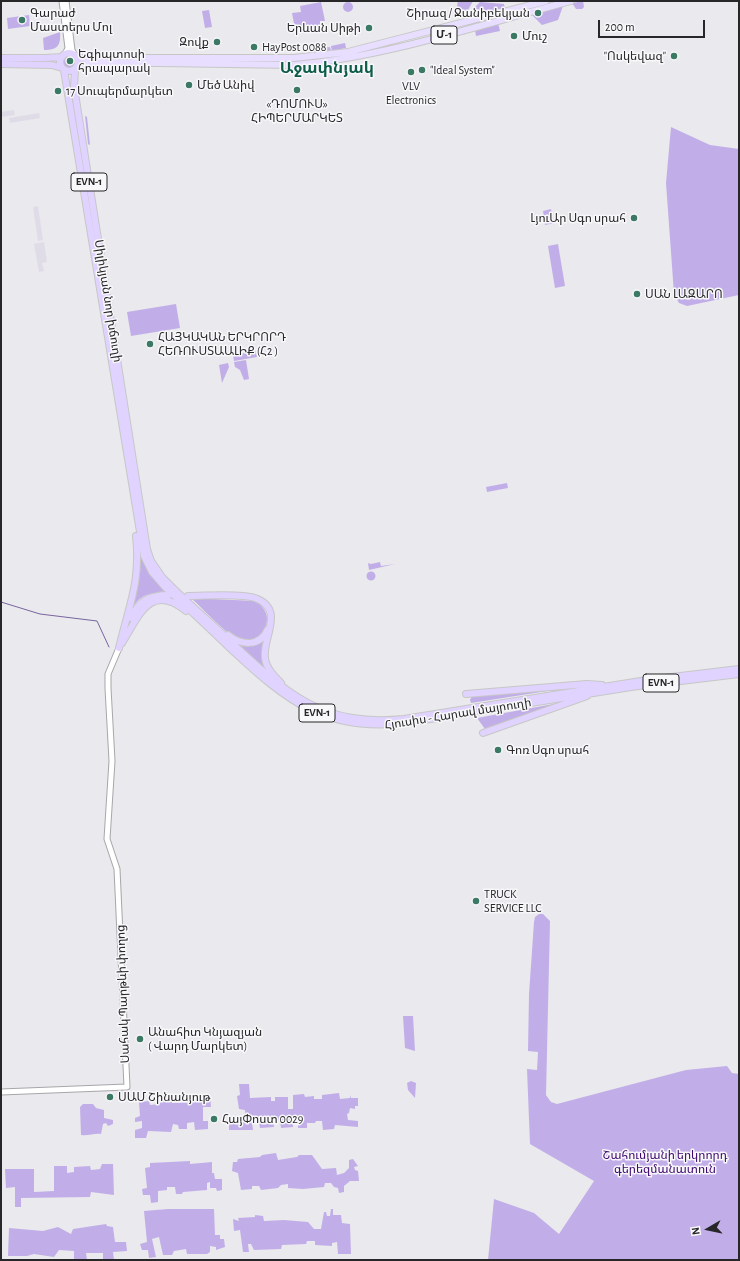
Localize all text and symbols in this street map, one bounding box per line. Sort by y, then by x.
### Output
place label: Գարաժ Մաստերս Մոլ [30,6,112,34]
place label: Շիրազ / Ջանիբեկյան [406,6,530,20]
marker: Շիրազ / Ջանիբեկյան [533,8,543,18]
scale bar [600,12,707,38]
marker: Գարաժ Մաստերս Մոլ [17,15,27,25]
place label: Երևան Սիթի [287,21,361,35]
text: 200 m [605,21,635,33]
marker: Երևան Սիթի [364,23,374,33]
road number: Մ-1 [431,26,457,44]
place label: Մուշ [522,29,547,43]
marker: Մուշ [509,31,519,41]
place label: Զովք [179,35,209,49]
marker: Զովք [212,37,222,47]
place label: HayPost 0088 [262,40,326,54]
marker: HayPost 0088 [249,42,259,52]
place label: Եգիպտոսի հրապարակ [78,47,150,75]
place label: "Ոսկեվազ" [604,49,666,63]
marker: "Ոսկեվազ" [669,51,679,61]
marker: Եգիպտոսի հրապարակ [65,56,75,66]
district label: Աջափնյակ [280,58,374,78]
place label: "Ideal System" [430,63,495,77]
marker: "Ideal System" [417,65,427,75]
marker: VLV Electronics [406,67,416,77]
place label: Մեծ Անիվ [197,78,254,92]
place label: VLV Electronics [386,79,436,107]
marker: Մեծ Անիվ [184,80,194,90]
place label: 17 Սուպերմարկետ [66,84,173,98]
marker: «ԴՈՄՈՒՍ» ՀԻՊԵՐՄԱՐԿԵՏ [292,85,302,95]
marker: 17 Սուպերմարկետ [53,86,63,96]
place label: «ԴՈՄՈՒՍ» ՀԻՊԵՐՄԱՐԿԵՏ [251,97,343,125]
road number: EVN-1 [71,173,107,191]
place label: ԼյուԱր Սգո սրահ [530,211,626,225]
marker: ԼյուԱր Սգո սրահ [629,213,639,223]
street label: Սիլիկյան նոր խճուղի [91,239,125,363]
place label: ՍԱՆ ԼԱԶԱՐՈ [645,287,723,301]
marker: ՍԱՆ ԼԱԶԱՐՈ [632,289,642,299]
place label: ՀԱՅԿԱԿԱՆ ԵՐԿՐՈՐԴ ՀԵՌՈՒՍՏԱԱԼԻՔ (Հ2 ) [158,330,286,358]
marker: ՀԱՅԿԱԿԱՆ ԵՐԿՐՈՐԴ ՀԵՌՈՒՍՏԱԱԼԻՔ (Հ2 ) [145,339,155,349]
road number: EVN-1 [643,674,679,692]
street label: Հյուսիս - Հարավ մայրուղի [384,695,532,733]
road number: EVN-1 [299,704,335,722]
place label: Գոռ Սգո սրահ [506,743,589,757]
marker: Գոռ Սգո սրահ [493,745,503,755]
place label: TRUCK SERVICE LLC [484,887,541,915]
marker: TRUCK SERVICE LLC [471,896,481,906]
street label: Սահակ Պարթևի փողոց [113,924,133,1064]
place label: Անահիտ Կնյազյան ( Վարդ Մարկետ) [148,1025,262,1053]
marker: Անահիտ Կնյազյան ( Վարդ Մարկետ) [135,1034,145,1044]
place label: ՍԱՄ Շինանյութ [118,1090,211,1104]
marker: ՍԱՄ Շինանյութ [105,1092,115,1102]
place label: ՀայՓոստ 0029 [222,1112,303,1126]
marker: ՀայՓոստ 0029 [209,1114,219,1124]
park label: Շահումյանի երկրորդ գերեզմանատուն [603,1148,727,1176]
north arrow [688,1209,728,1249]
text: N [690,1226,702,1236]

